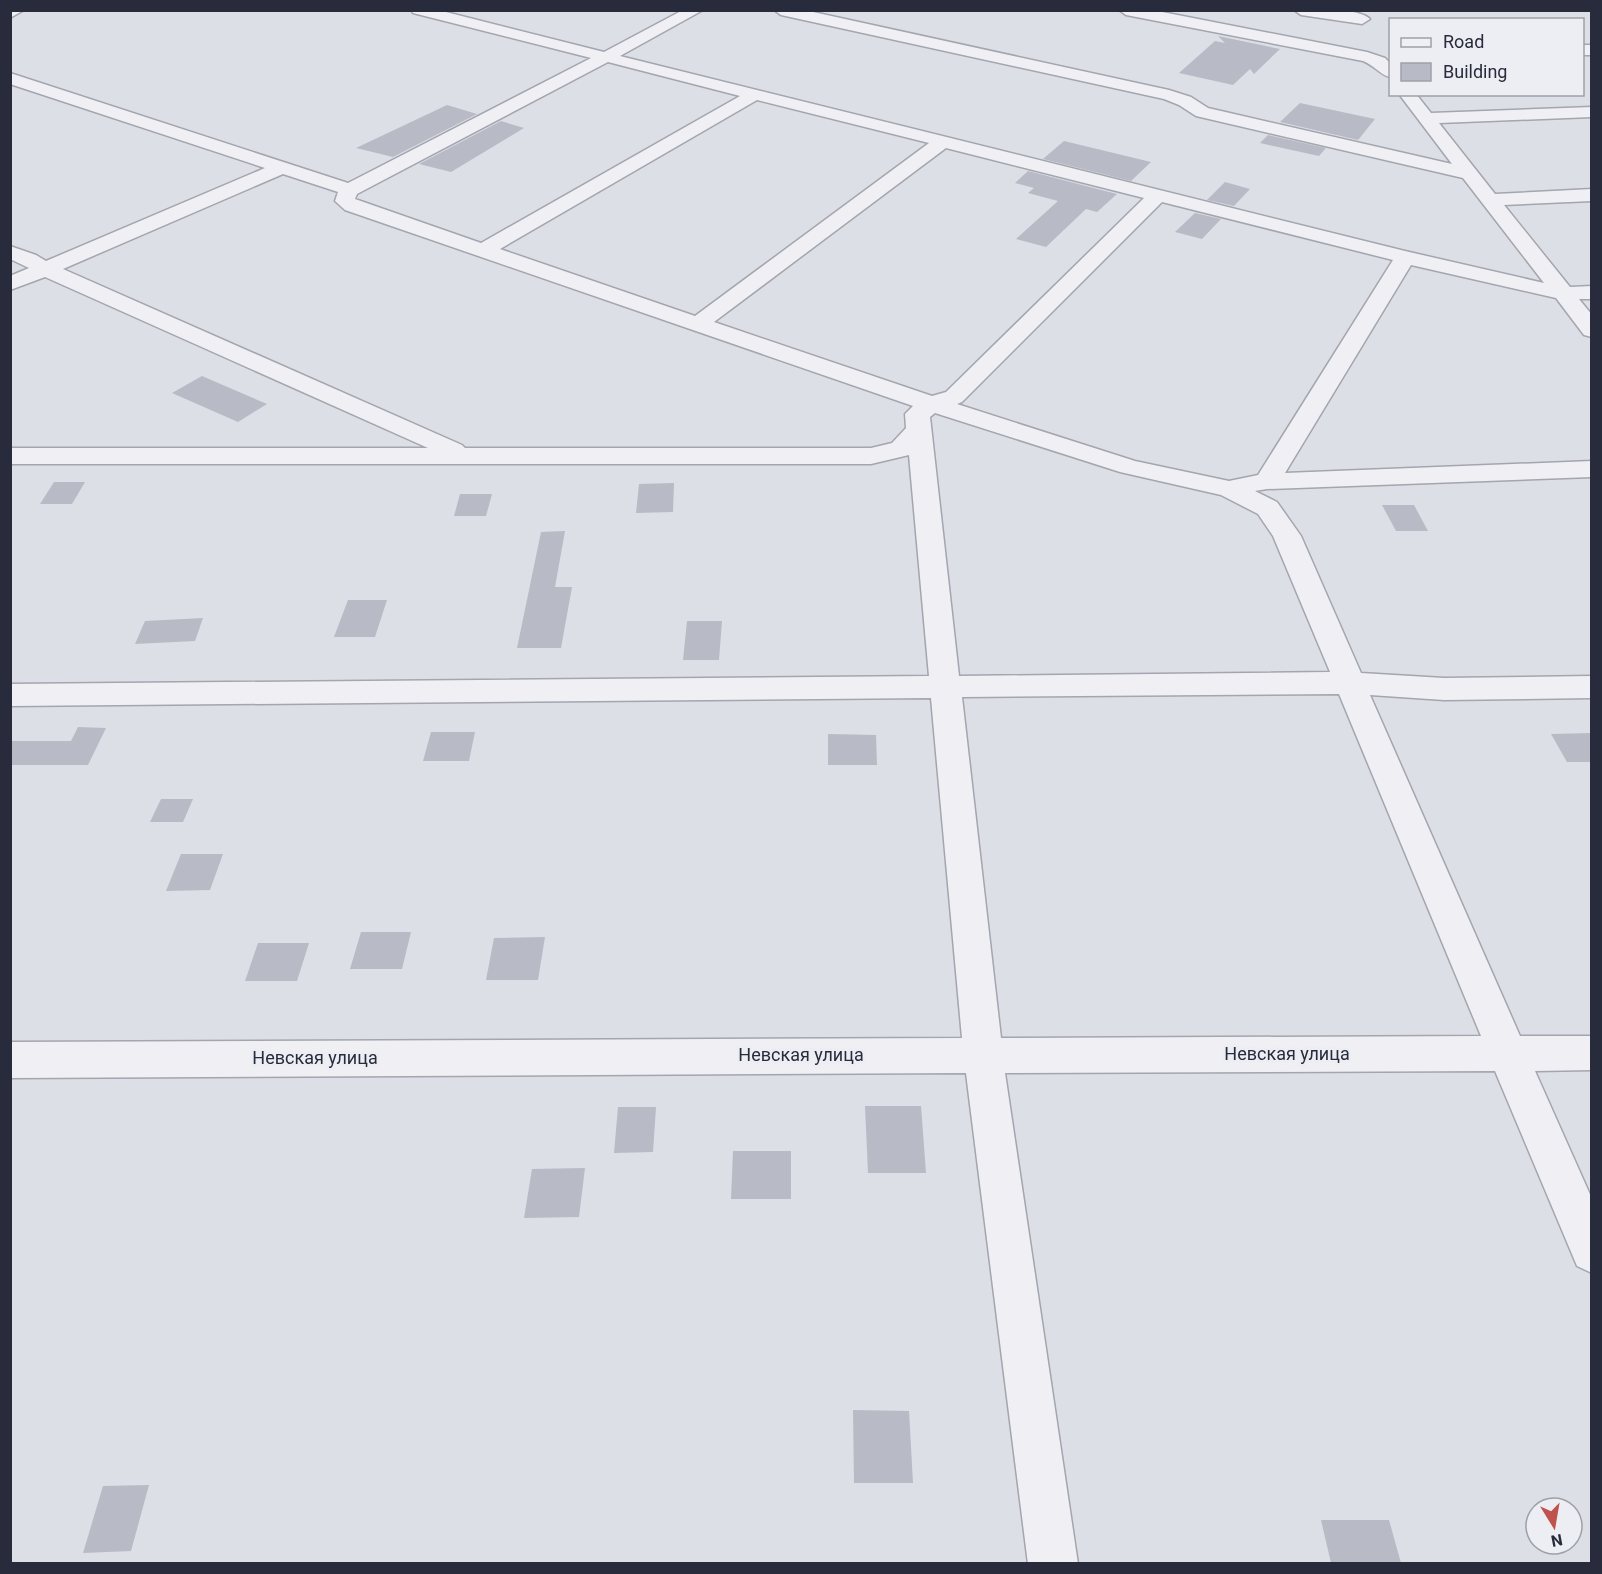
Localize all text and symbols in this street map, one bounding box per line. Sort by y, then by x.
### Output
legend [1389,18,1584,96]
text: Road [1443,31,1484,52]
text: Building [1443,61,1507,82]
street label: Невская улица [1224,1043,1350,1064]
street label: Невская улица [738,1044,864,1065]
street label: Невская улица [252,1047,378,1068]
north arrow [1524,1496,1584,1556]
text: N [1549,1530,1564,1551]

